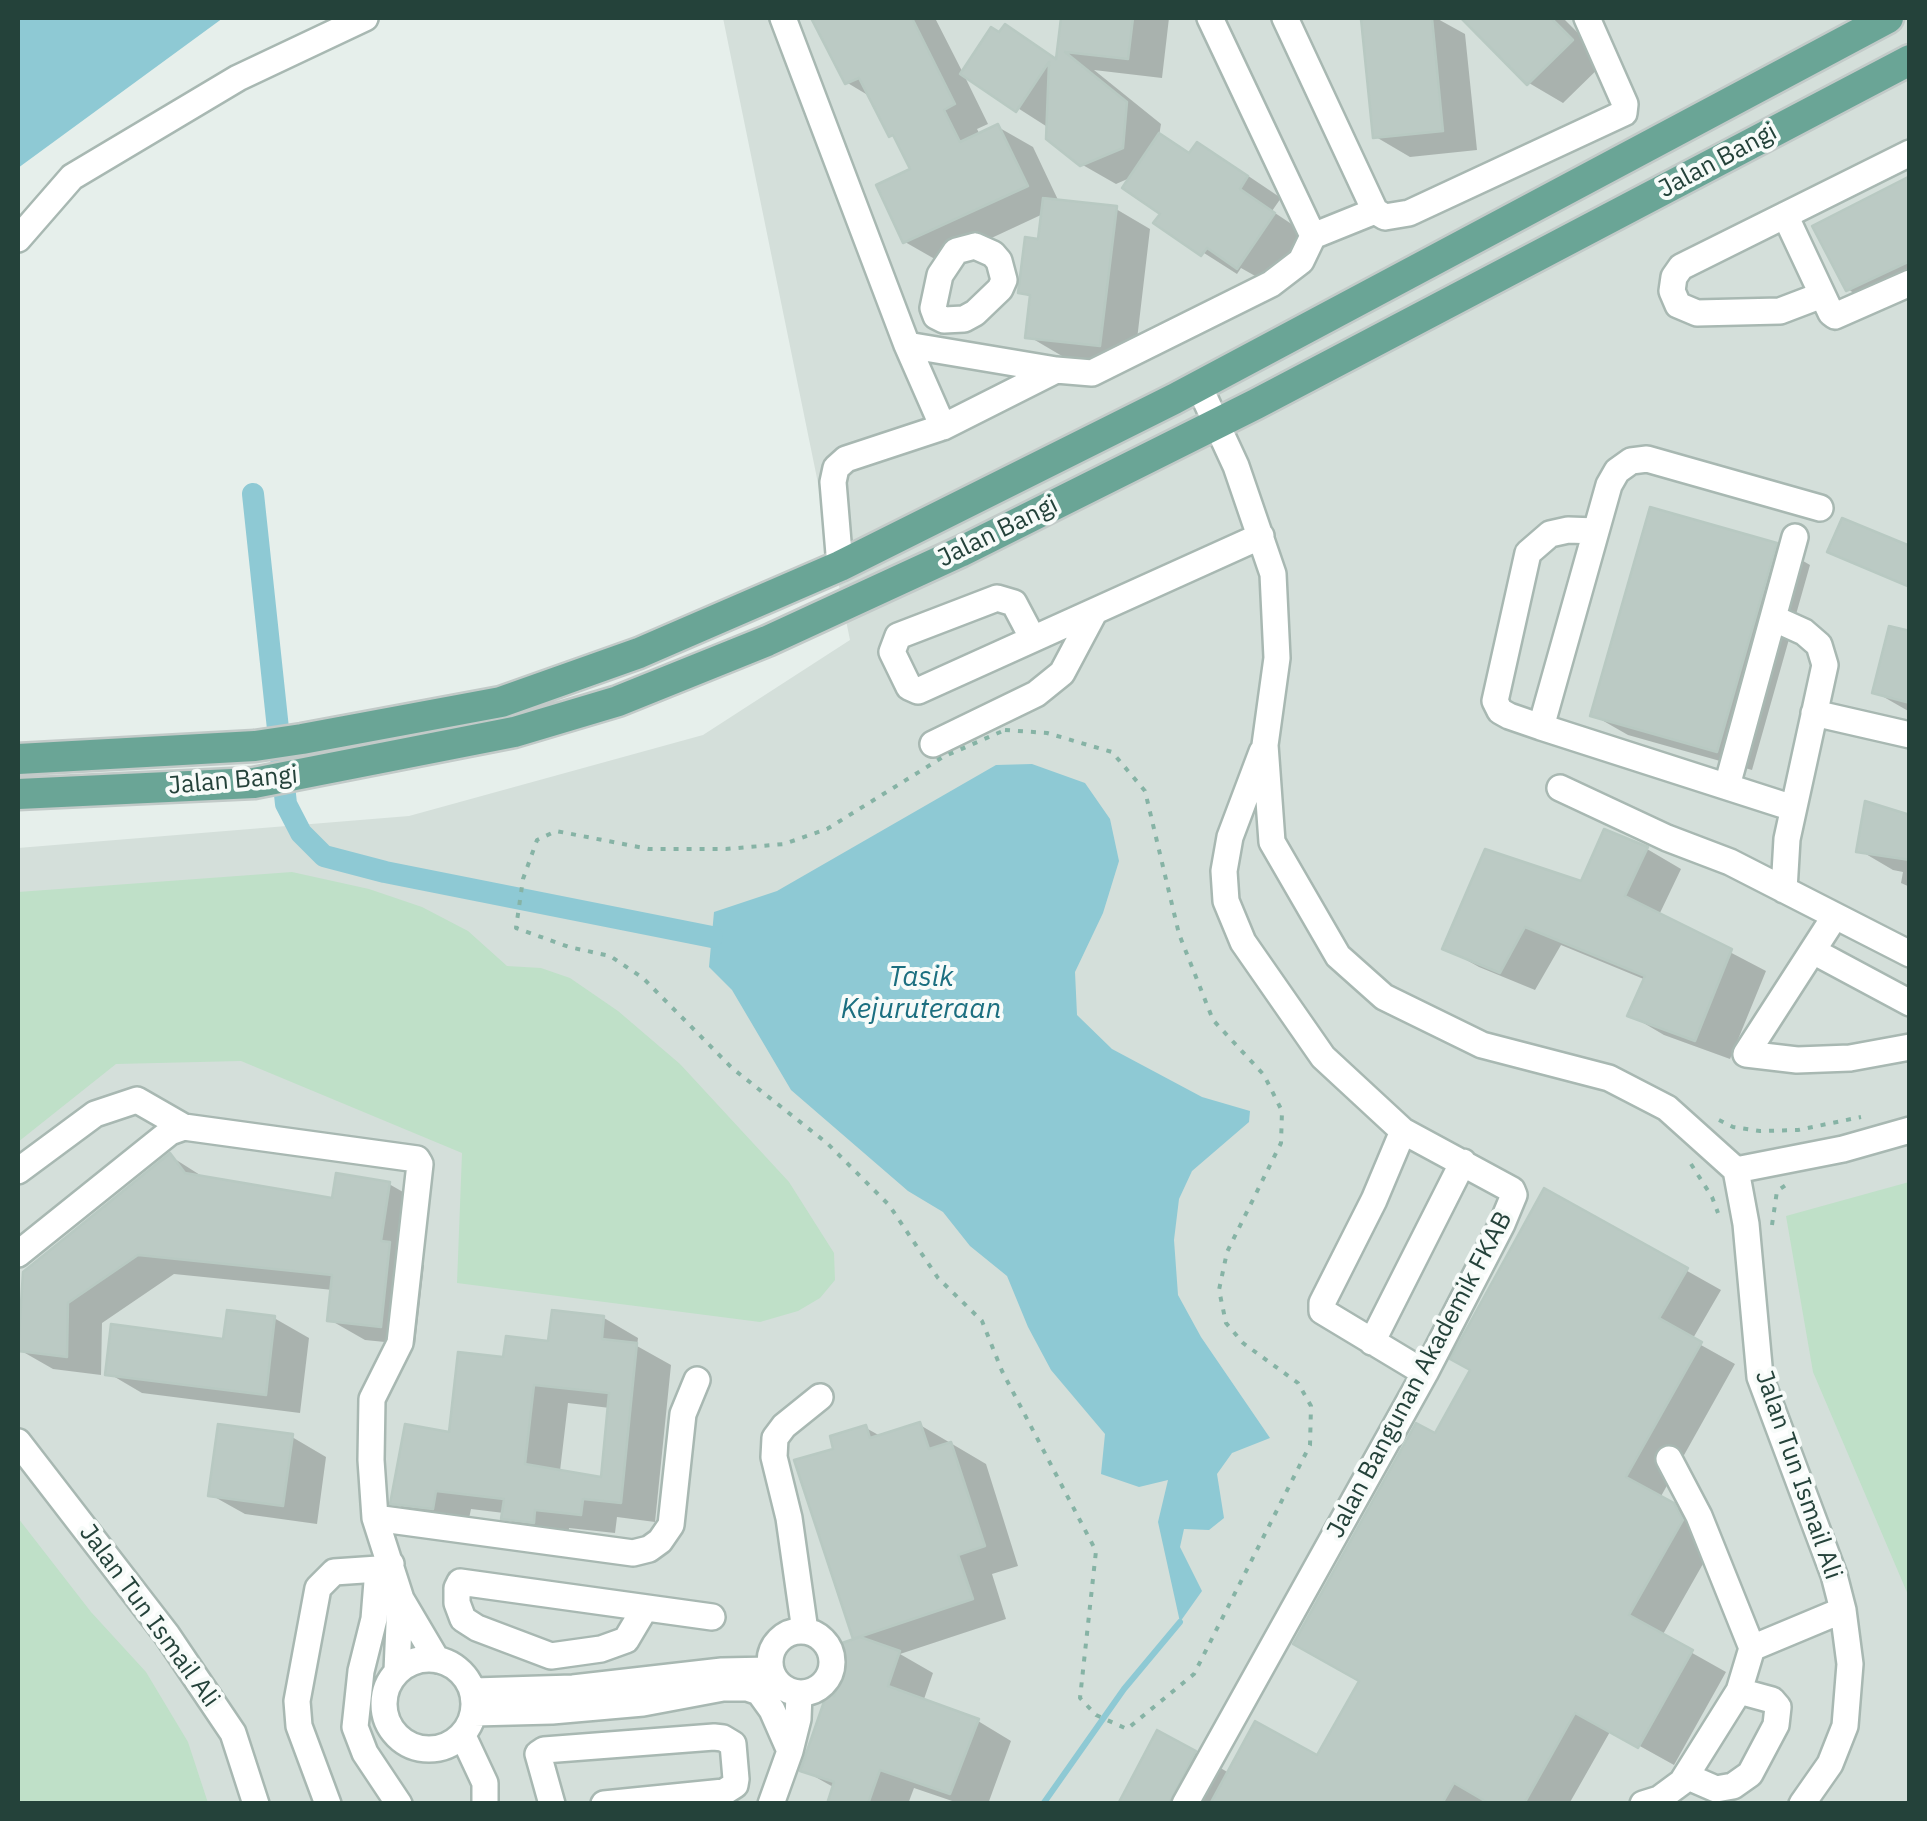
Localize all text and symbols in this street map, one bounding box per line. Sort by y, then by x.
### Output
street label: Jalan Bangi [1654,117,1782,205]
street label: Jalan Bangi [933,490,1063,574]
street label: Jalan Bangi [167,760,299,802]
water label: Tasik Kejuruteraan [841,961,1001,1027]
street label: Jalan Bangunan Akademik FKAB [1321,1207,1519,1543]
street label: Jalan Tun Ismail Ali [1748,1367,1848,1583]
street label: Jalan Tun Ismail Ali [72,1519,226,1713]

